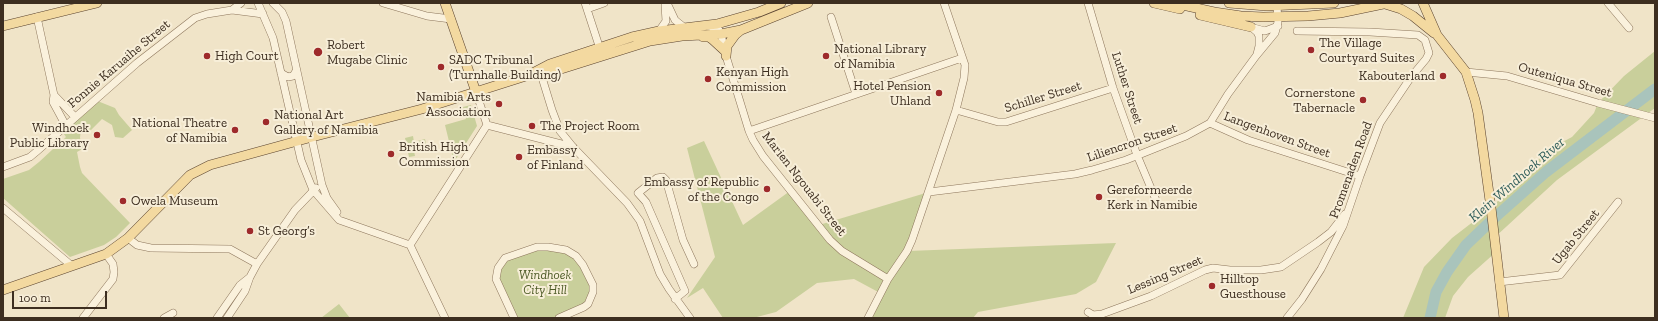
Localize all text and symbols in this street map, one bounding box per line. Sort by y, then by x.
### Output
street label: Fonnie Karuaihe Street [65,17,173,111]
place label: The Village Courtyard Suites [1319,35,1415,66]
place label: Robert Mugabe Clinic [327,37,407,68]
place label: National Library of Namibia [834,41,926,72]
marker: The Village Courtyard Suites [1306,45,1316,55]
marker: Robert Mugabe Clinic [312,46,324,58]
place label: High Court [215,48,278,64]
street label: Luther Street [1108,50,1146,126]
marker: High Court [202,51,212,61]
marker: National Library of Namibia [821,51,831,61]
place label: SADC Tribunal (Turnhalle Building) [449,52,561,83]
street label: Outeniqua Street [1516,59,1614,101]
marker: SADC Tribunal (Turnhalle Building) [436,62,446,72]
place label: Kenyan High Commission [716,64,789,95]
place label: Kabouterland [1359,68,1435,84]
marker: Kabouterland [1438,71,1448,81]
marker: Kenyan High Commission [703,74,713,84]
place label: Hotel Pension Uhland [853,78,931,109]
street label: Schiller Street [1003,78,1083,116]
place label: Cornerstone Tabernacle [1285,85,1355,116]
marker: Hotel Pension Uhland [934,88,944,98]
place label: Namibia Arts Association [416,89,491,120]
marker: Cornerstone Tabernacle [1358,95,1368,105]
marker: Namibia Arts Association [494,99,504,109]
place label: National Art Gallery of Namibia [274,107,378,138]
street label: Langenhoven Street [1222,108,1332,162]
place label: National Theatre of Namibia [132,115,227,146]
marker: National Art Gallery of Namibia [261,117,271,127]
place label: The Project Room [540,118,640,134]
street label: Promenaden Road [1326,119,1376,221]
place label: Windhoek Public Library [10,120,89,151]
street label: Liliencron Street [1085,120,1179,166]
marker: The Project Room [527,121,537,131]
marker: National Theatre of Namibia [230,125,240,135]
street label: Marien Ngouabi Street [759,129,849,239]
marker: Windhoek Public Library [92,130,102,140]
water label: Klein Windhoek River [1466,134,1568,226]
place label: British High Commission [399,139,469,170]
place label: Embassy of Finland [527,142,583,173]
marker: British High Commission [386,149,396,159]
marker: Embassy of Finland [514,152,524,162]
place label: Embassy of Republic of the Congo [644,174,759,205]
place label: Gereformeerde Kerk in Namibie [1107,182,1197,213]
marker: Embassy of Republic of the Congo [762,184,772,194]
marker: Gereformeerde Kerk in Namibie [1094,192,1104,202]
place label: Owela Museum [131,193,218,209]
marker: Owela Museum [118,196,128,206]
street label: Ugab Street [1549,206,1603,268]
place label: St Georg’s [258,223,315,239]
marker: St Georg’s [245,226,255,236]
street label: Lessing Street [1125,252,1205,298]
park label: Windhoek City Hill [519,267,571,298]
place label: Hilltop Guesthouse [1220,271,1286,302]
marker: Hilltop Guesthouse [1207,281,1217,291]
scale bar [14,283,109,309]
text: 100 m [19,291,51,305]

